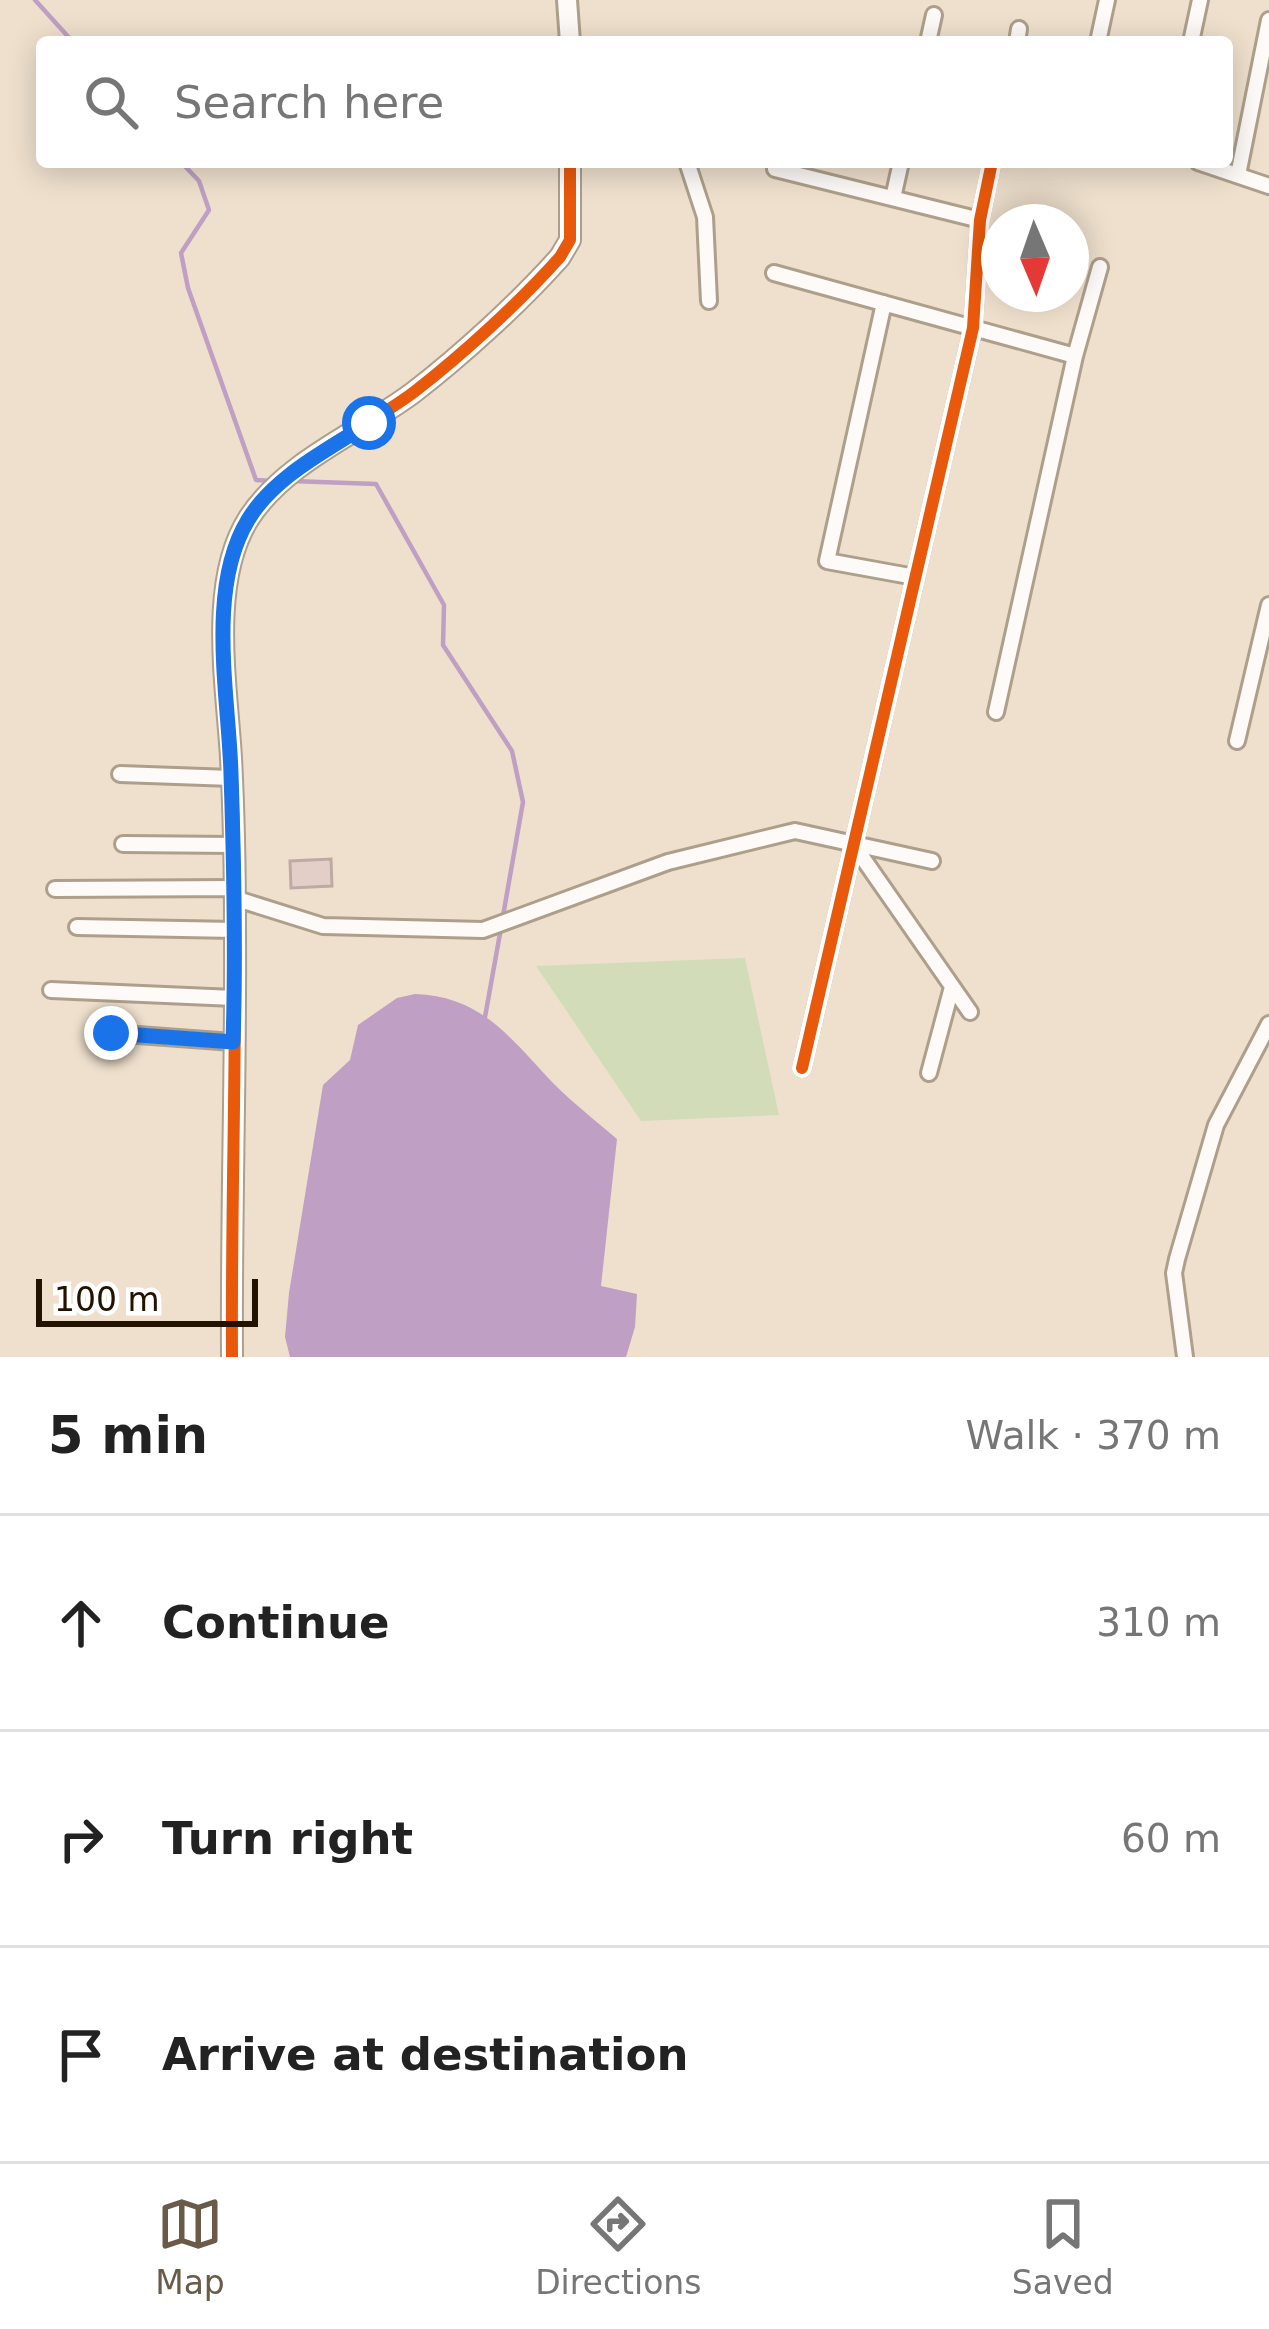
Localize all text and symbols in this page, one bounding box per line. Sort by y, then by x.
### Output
search box [36,36,1233,168]
icon: search [78,69,144,135]
text: Search here [174,76,444,129]
north arrow [981,204,1089,312]
route start [342,396,396,450]
route end [84,1006,138,1060]
scale bar [36,1273,258,1326]
text: 100 m [54,1280,160,1319]
text: 5 min [48,1406,208,1465]
text: Walk · 370 m [966,1413,1221,1458]
icon: ahead [48,1590,114,1656]
text: Continue [162,1596,390,1649]
text: 310 m [1096,1600,1221,1645]
icon: right [48,1806,114,1872]
text: Turn right [162,1812,413,1865]
text: 60 m [1121,1816,1221,1861]
icon: arrive [48,2022,114,2088]
text: Arrive at destination [162,2028,688,2081]
tab: Map [155,2191,225,2302]
tab: Directions [535,2191,701,2302]
tab: Saved [1012,2191,1114,2302]

